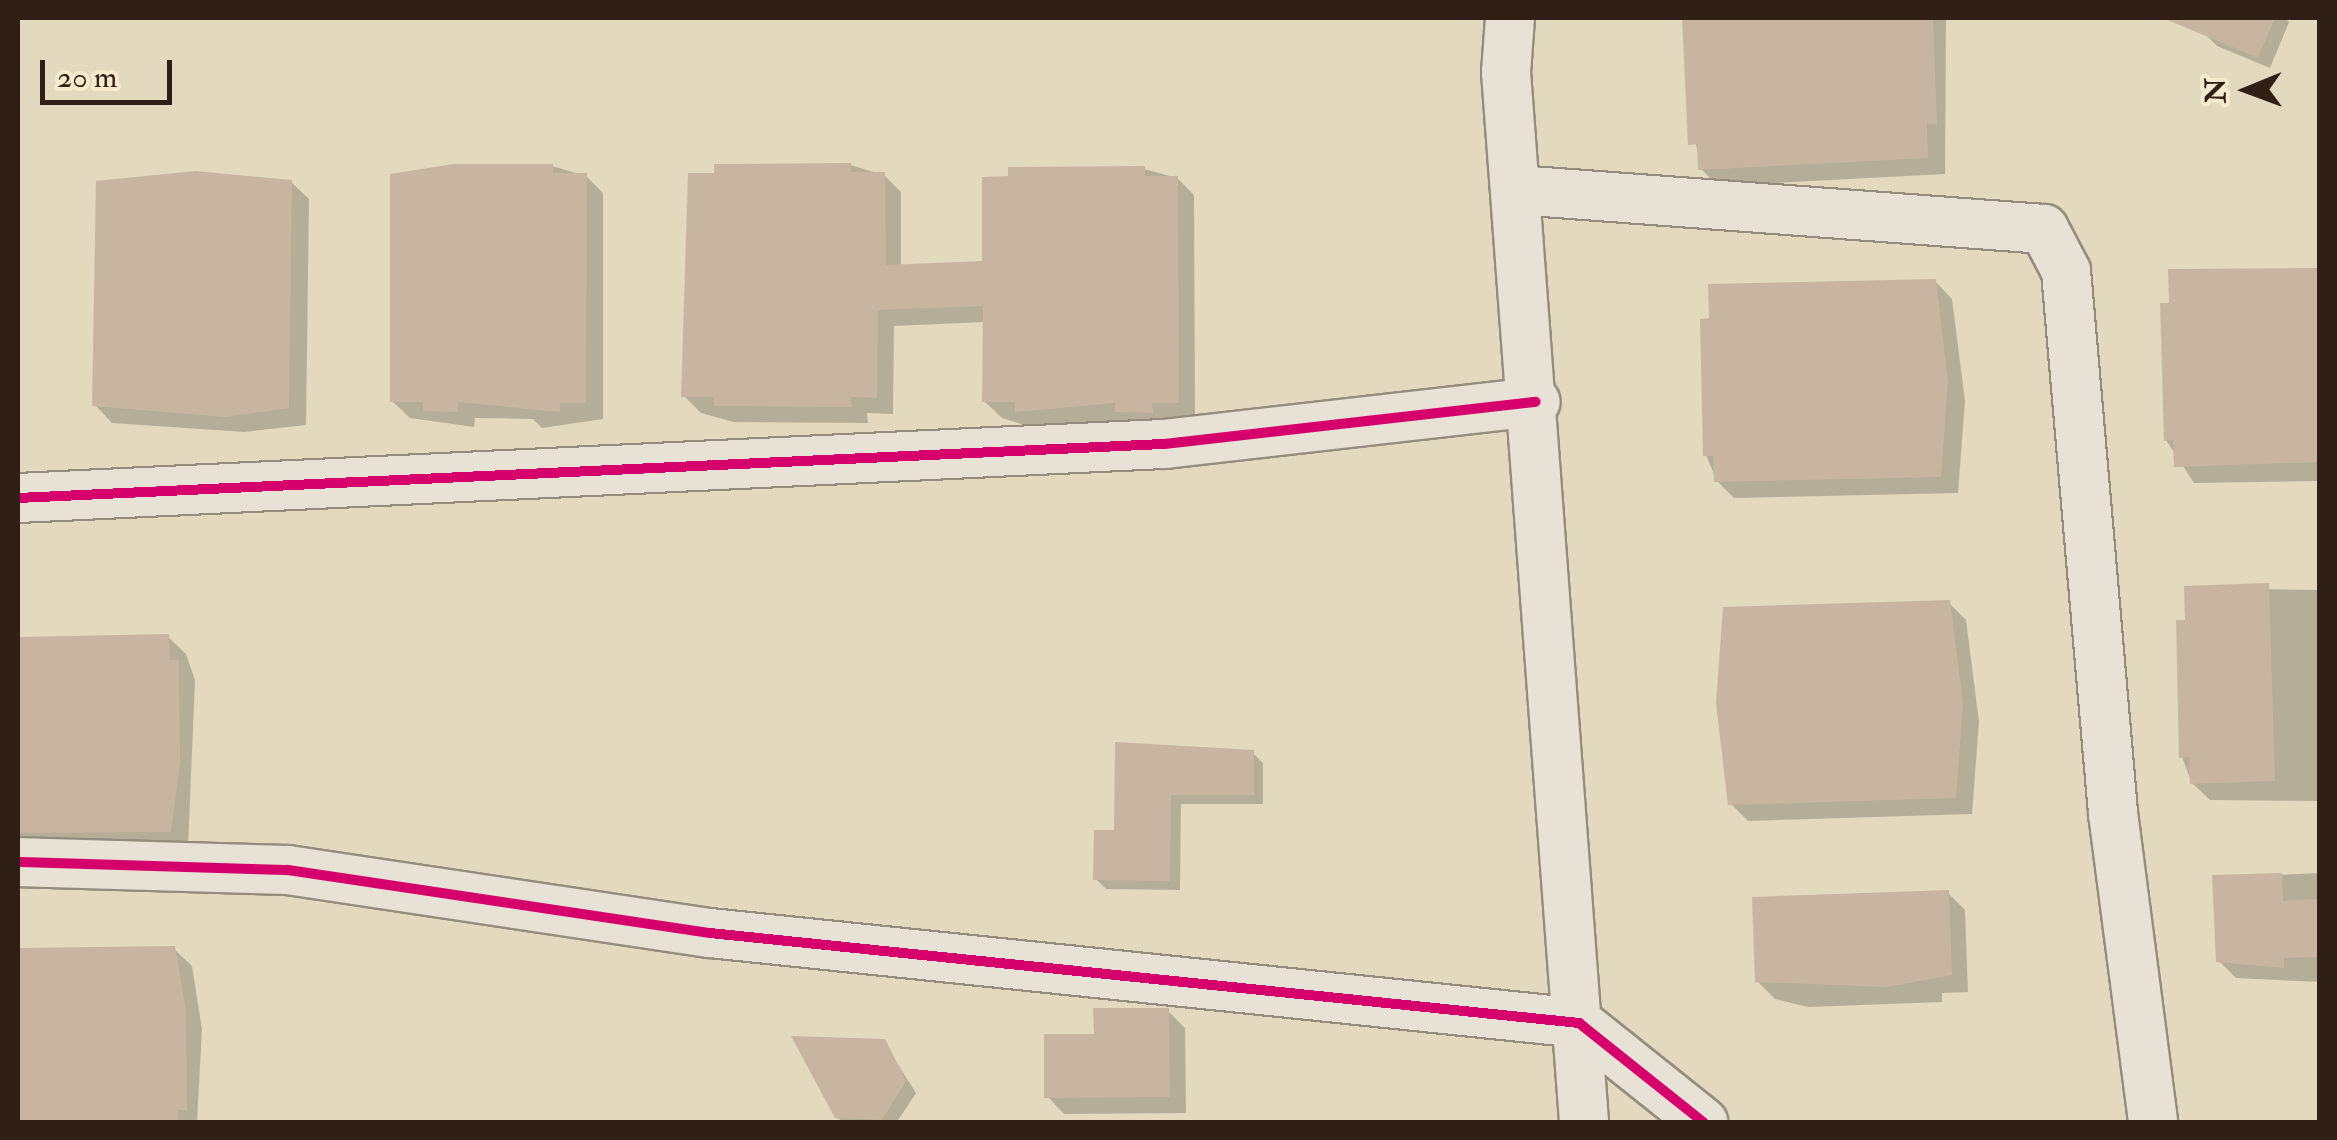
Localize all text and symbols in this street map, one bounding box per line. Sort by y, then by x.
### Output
scale bar [45,40,178,102]
north arrow [2197,40,2297,140]
text: 20 m [57,59,117,96]
text: N [2199,78,2234,103]

